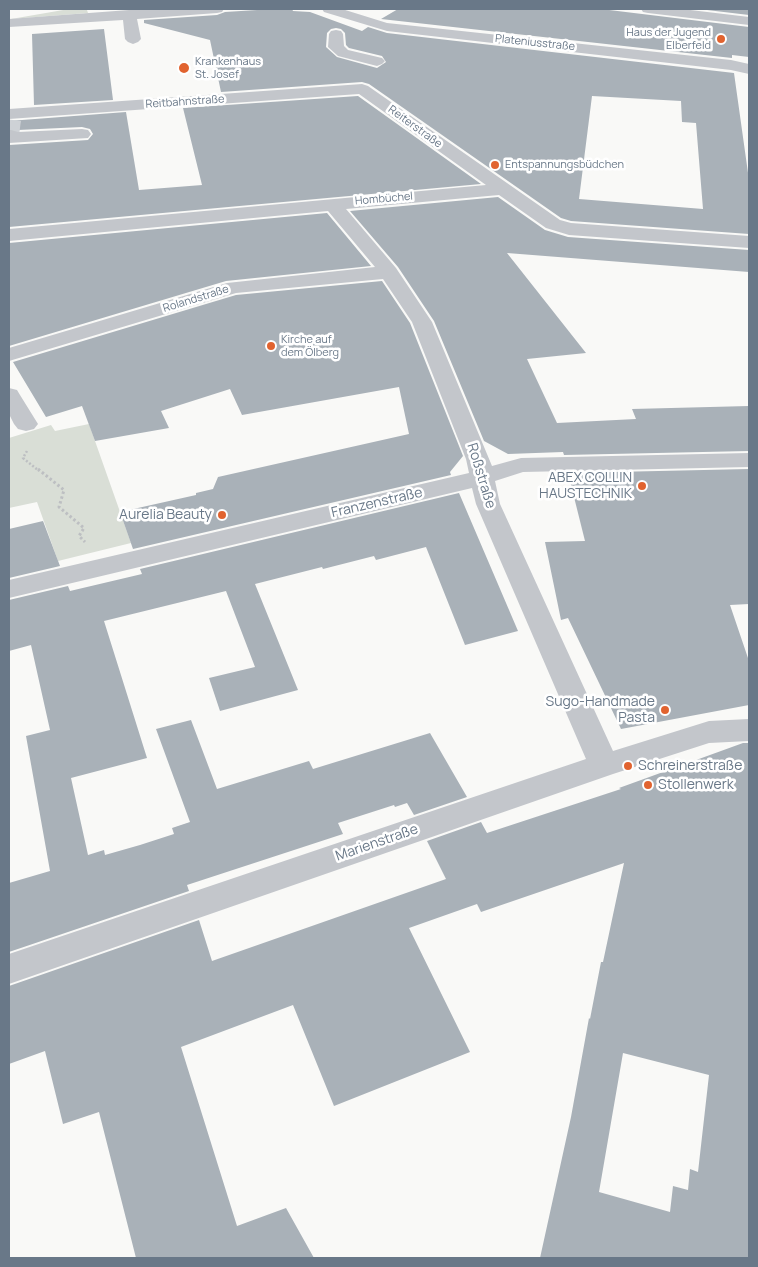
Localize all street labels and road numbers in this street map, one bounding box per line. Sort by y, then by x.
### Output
street label: Plateniusstraße [494,32,576,54]
street label: Reitbahnstraße [145,93,225,111]
street label: Reiterstraße [385,103,445,151]
street label: Hombüchel [355,190,413,208]
street label: Rolandstraße [161,283,231,315]
street label: Roßstraße [463,441,499,511]
street label: Franzenstraße [330,484,424,522]
street label: Marienstraße [334,821,420,865]

